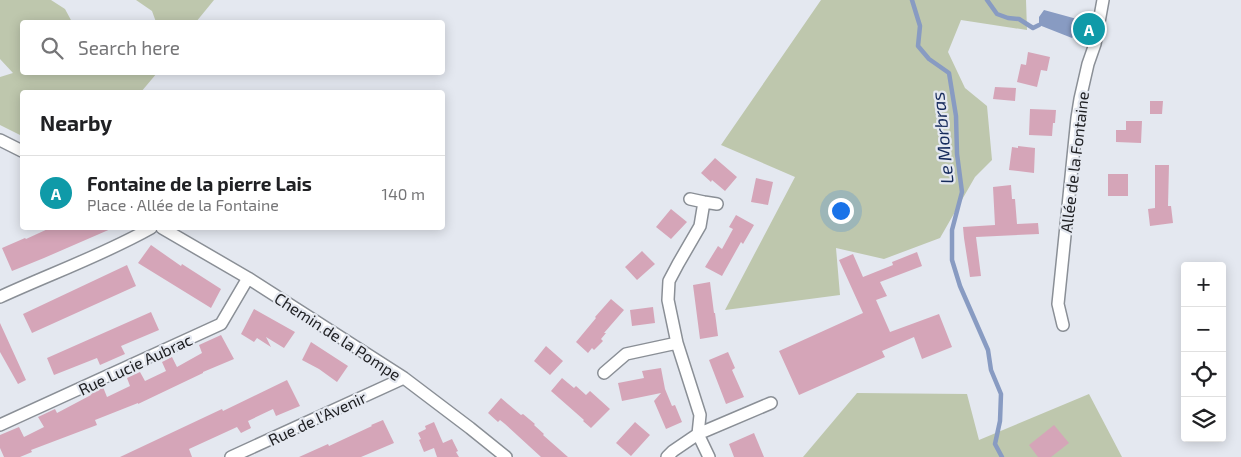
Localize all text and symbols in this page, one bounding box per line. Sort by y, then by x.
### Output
pin: A [1073,10,1105,48]
search box [20,20,445,75]
icon: search [38,34,66,62]
text: Search here [78,36,180,59]
street label: Allée de la Fontaine [1056,90,1092,234]
water label: Le Morbras [926,91,958,185]
text: Nearby [40,110,112,135]
text: Fontaine de la pierre Lais [87,172,312,195]
text: A [51,184,61,203]
text: 140 m [382,184,425,203]
text: Place · Allée de la Fontaine [87,195,279,214]
your location [828,198,854,224]
map controls [1181,262,1226,442]
button: + [1181,262,1226,307]
street label: Chemin de la Pompe [271,288,405,384]
button: − [1181,307,1226,352]
street label: Rue Lucie Aubrac [75,329,195,399]
button: locate [1181,352,1226,397]
street label: Rue de l'Avenir [265,387,370,449]
button: layers [1181,397,1226,442]

